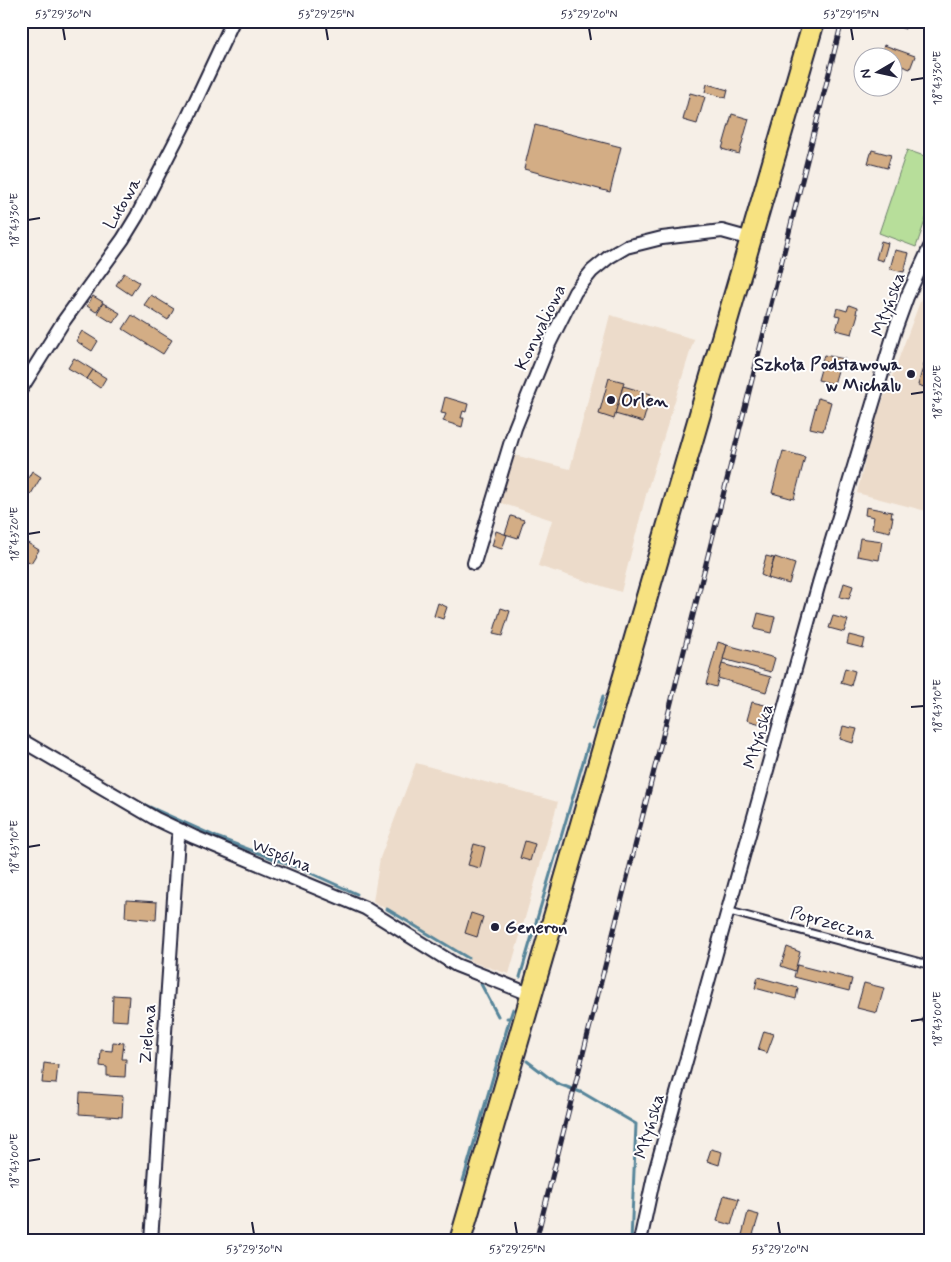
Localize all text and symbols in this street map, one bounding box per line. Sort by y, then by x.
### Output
text: 53°29'30"N [35,7,91,23]
text: 53°29'25"N [298,7,354,23]
text: 53°29'20"N [560,7,618,23]
text: 53°29'15"N [823,7,879,23]
north arrow [854,48,904,98]
text: 18°43'30"E [930,51,946,105]
text: N [857,68,876,80]
street label: Lutowa [98,173,148,234]
text: 18°43'30"E [7,193,23,247]
street label: Młyńska [866,269,912,340]
street label: Konwaliowa [510,280,572,374]
place label: Szkoła Podstawowa w Michalu [754,353,902,398]
text: 18°43'20"E [930,365,946,419]
marker: Szkoła Podstawowa w Michalu [905,368,917,380]
place label: Orlen [621,389,669,413]
marker: Orlen [605,394,617,406]
text: 18°43'20"E [7,507,23,561]
text: 18°43'10"E [930,679,946,733]
street label: Młyńska [738,701,780,772]
text: 18°43'10"E [7,820,23,874]
street label: Wspólna [248,833,315,879]
street label: Poprzeczna [788,901,878,947]
place label: Generon [505,916,567,940]
marker: Generon [489,921,501,933]
text: 18°43'00"E [930,991,946,1047]
street label: Zielona [134,1003,162,1065]
street label: Młyńska [629,1091,671,1162]
text: 18°43'00"E [7,1133,23,1189]
text: 53°29'30"N [226,1242,282,1258]
text: 53°29'25"N [489,1242,545,1258]
text: 53°29'20"N [751,1242,809,1258]

